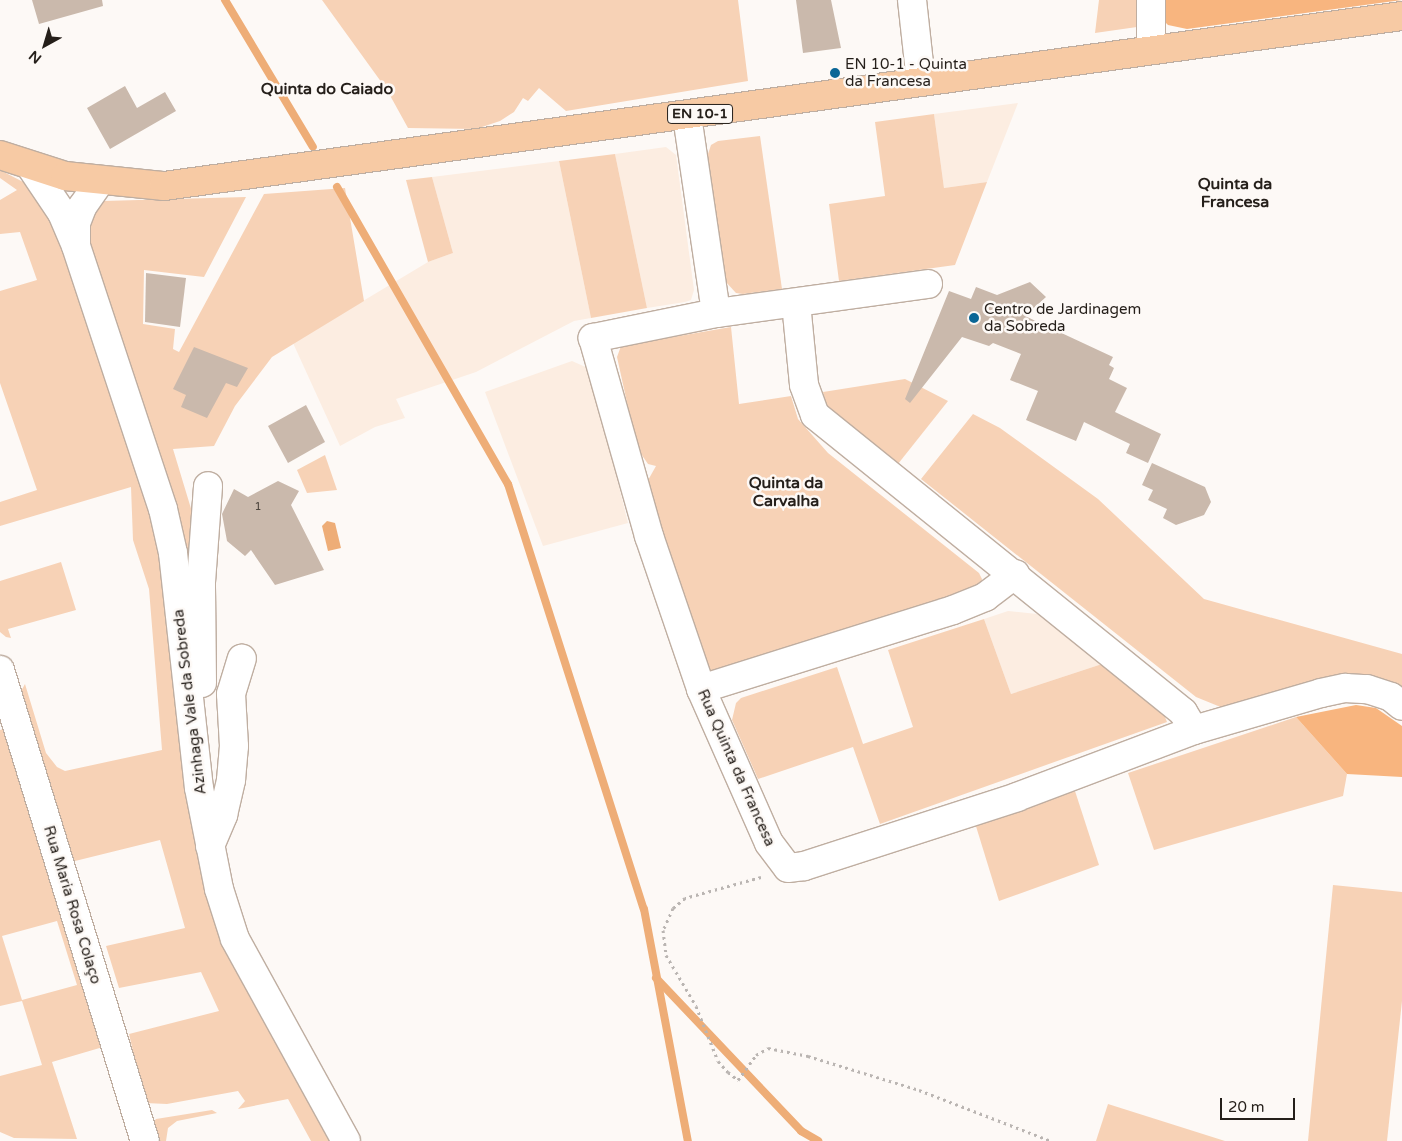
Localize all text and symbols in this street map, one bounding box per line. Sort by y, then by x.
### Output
north arrow [20,20,70,70]
text: N [26,47,45,67]
place label: EN 10-1 - Quinta da Francesa [845,55,967,90]
marker: EN 10-1 - Quinta da Francesa [829,67,841,79]
district label: Quinta do Caiado [261,79,393,99]
road number: EN 10-1 [666,102,734,126]
district label: Quinta da Francesa [1198,174,1272,212]
place label: Centro de Jardinagem da Sobreda [984,300,1141,335]
marker: Centro de Jardinagem da Sobreda [968,312,980,324]
district label: Quinta da Carvalha [749,473,823,511]
house number: 1 [254,500,262,514]
street label: Azinhaga Vale da Sobreda [170,608,210,796]
street label: Rua Quinta da Francesa [693,687,779,849]
street label: Rua Maria Rosa Colaço [39,824,105,986]
scale bar [1222,1088,1297,1120]
text: 20 m [1228,1098,1265,1116]

